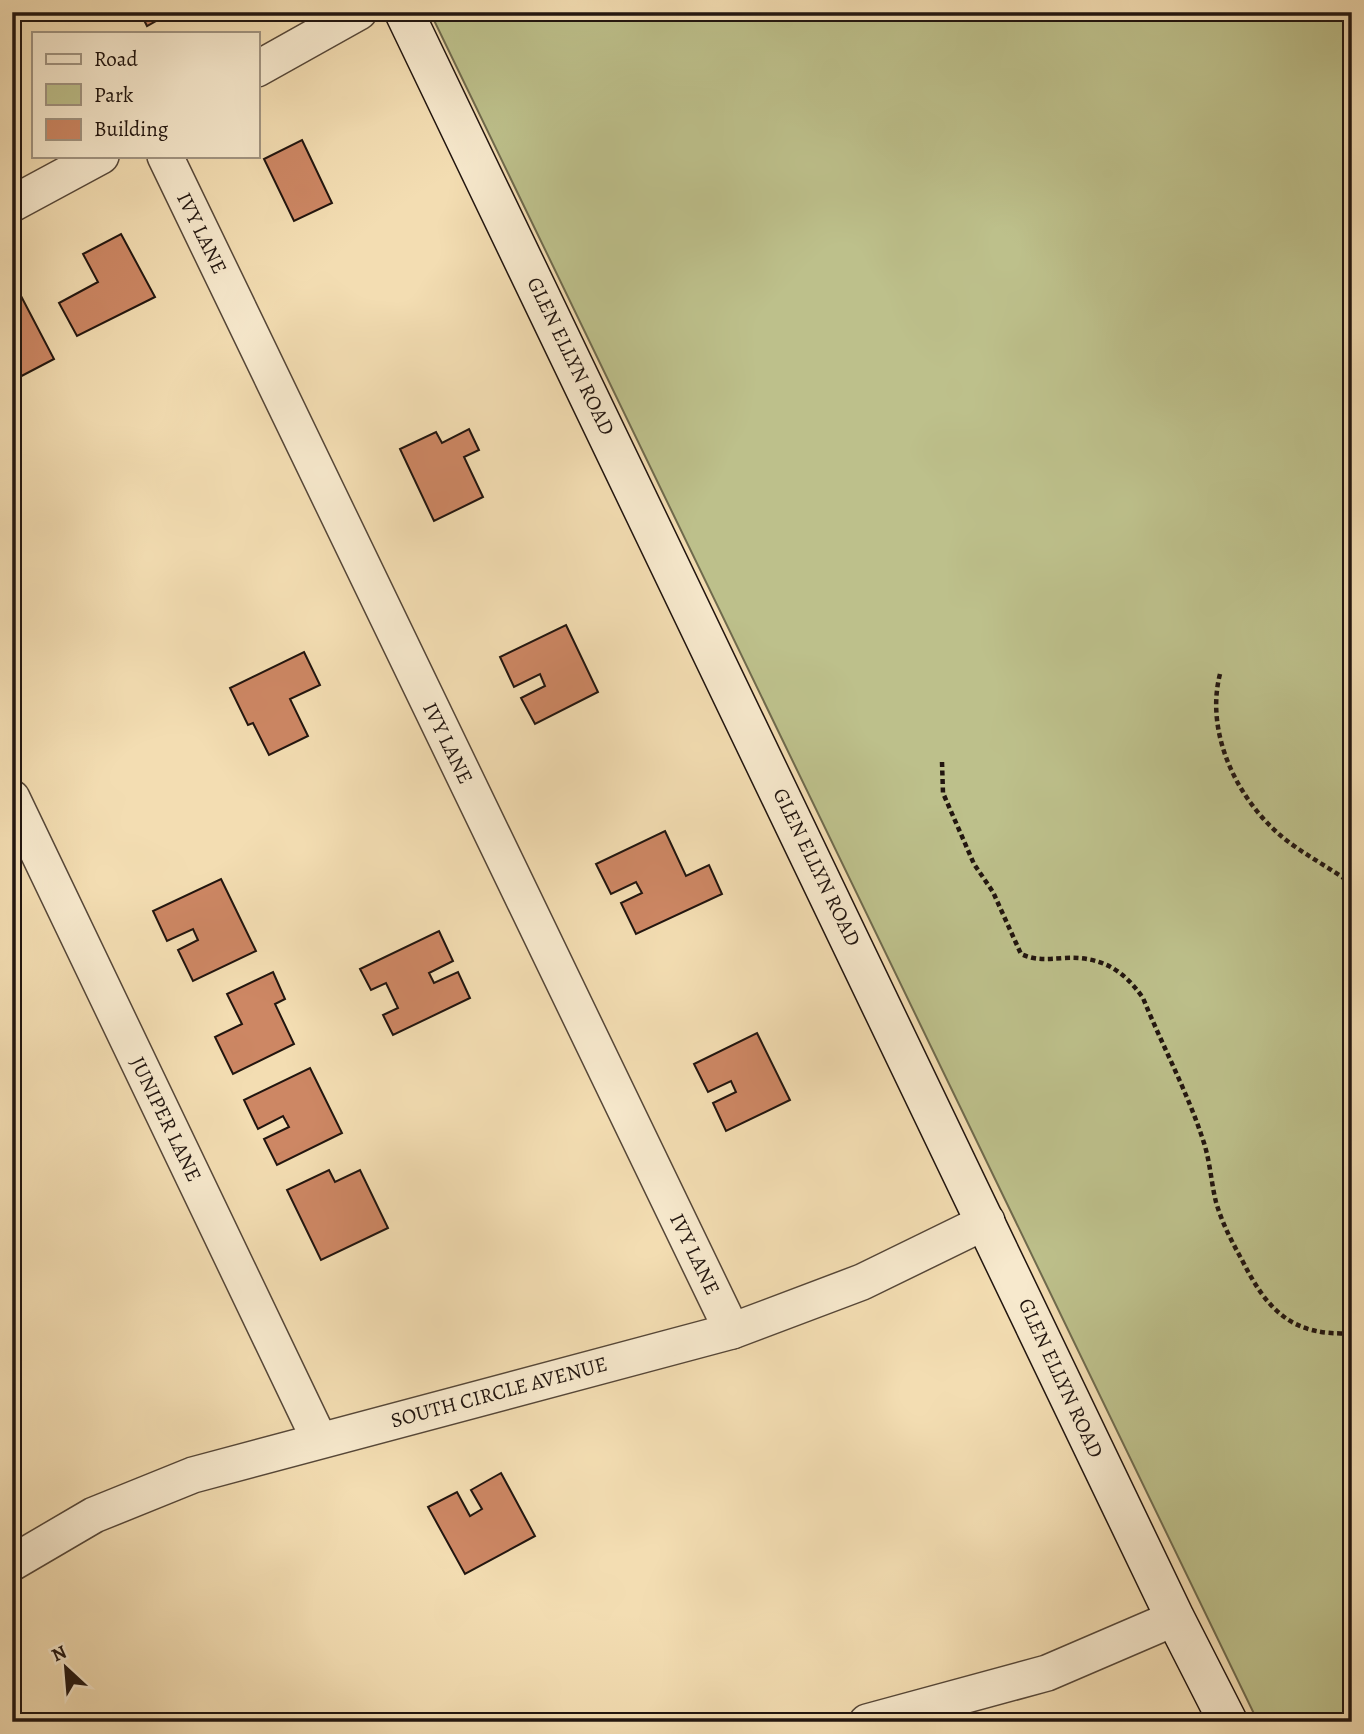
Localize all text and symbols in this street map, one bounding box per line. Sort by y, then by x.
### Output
legend [32,32,259,158]
text: Road [94,45,138,73]
text: Park [94,81,134,109]
text: Building [94,115,169,143]
street label: IVY LANE [170,188,234,278]
street label: GLEN ELLYN ROAD [521,272,621,440]
street label: IVY LANE [416,698,480,788]
street label: GLEN ELLYN ROAD [767,783,867,951]
street label: JUNIPER LANE [124,1052,208,1186]
street label: IVY LANE [663,1209,727,1299]
street label: GLEN ELLYN ROAD [1012,1294,1110,1462]
street label: SOUTH CIRCLE AVENUE [388,1350,610,1434]
north arrow [32,1632,102,1702]
text: N [47,1639,71,1668]

